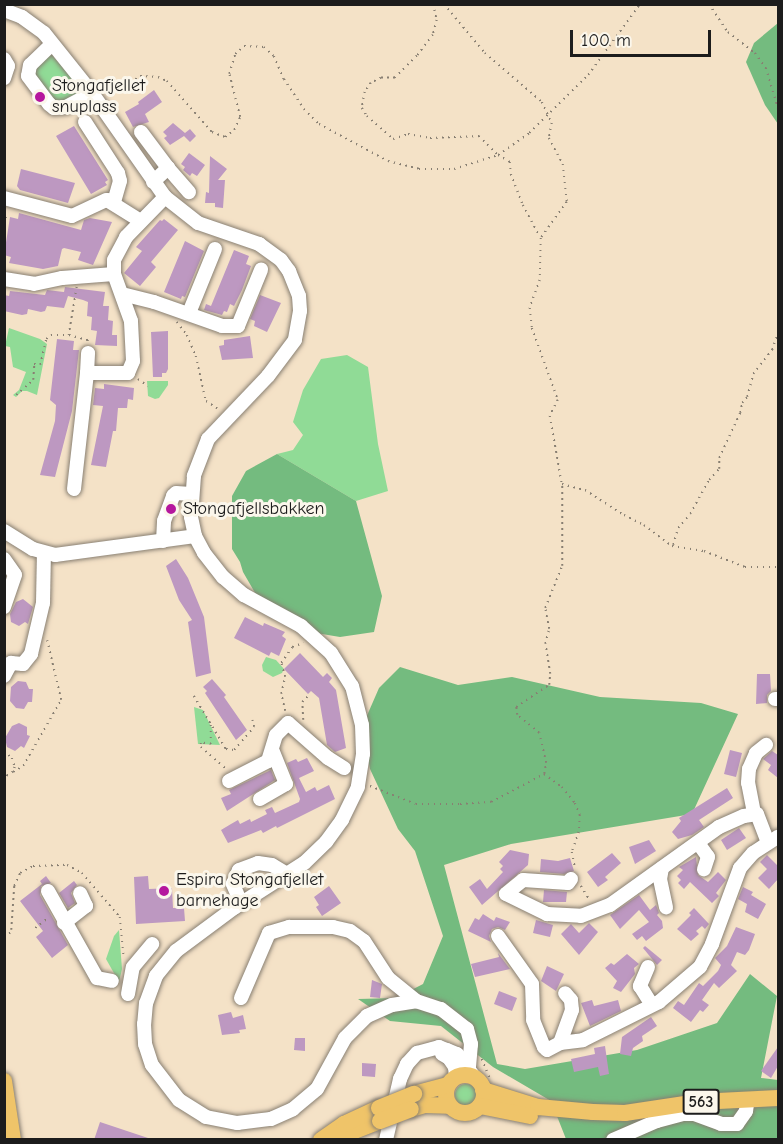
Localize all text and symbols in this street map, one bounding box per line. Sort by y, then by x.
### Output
scale bar [573,18,714,56]
text: 100 m [581,30,631,51]
place label: Stongafjellet snuplass [52,76,145,118]
marker: Stongafjellet snuplass [33,90,47,104]
place label: Stongafjellsbakken [183,498,324,520]
marker: Stongafjellsbakken [164,502,178,516]
place label: Espira Stongafjellet barnehage [176,870,323,912]
marker: Espira Stongafjellet barnehage [157,884,171,898]
road number: 563 [682,1089,720,1115]

